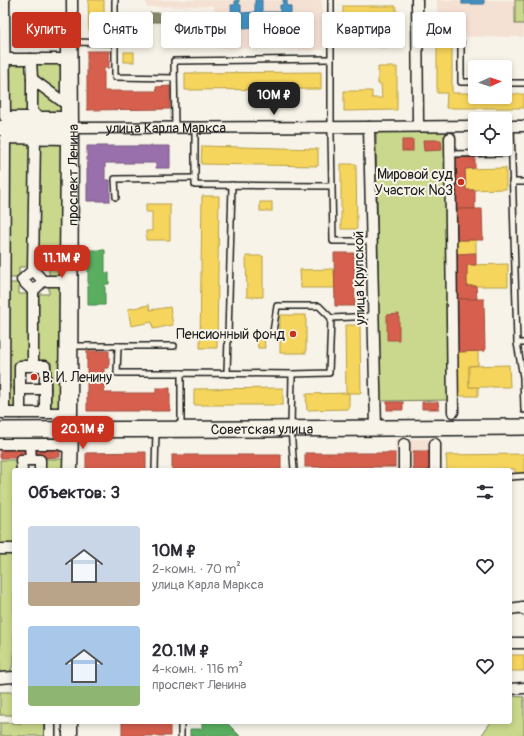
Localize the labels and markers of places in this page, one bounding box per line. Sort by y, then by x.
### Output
pin: 10M ₽ [246,82,302,116]
place label: Мировой суд Участок №3 [375,166,454,199]
marker: Мировой суд Участок №3 [456,177,466,187]
pin: 11.1M ₽ [25,245,99,279]
place label: Пенсионный фонд [176,326,286,343]
marker: Пенсионный фонд [288,329,298,339]
place label: В. И. Ленину [42,369,112,386]
marker: В. И. Ленину [29,372,39,382]
pin: 20.1M ₽ [46,416,120,450]

